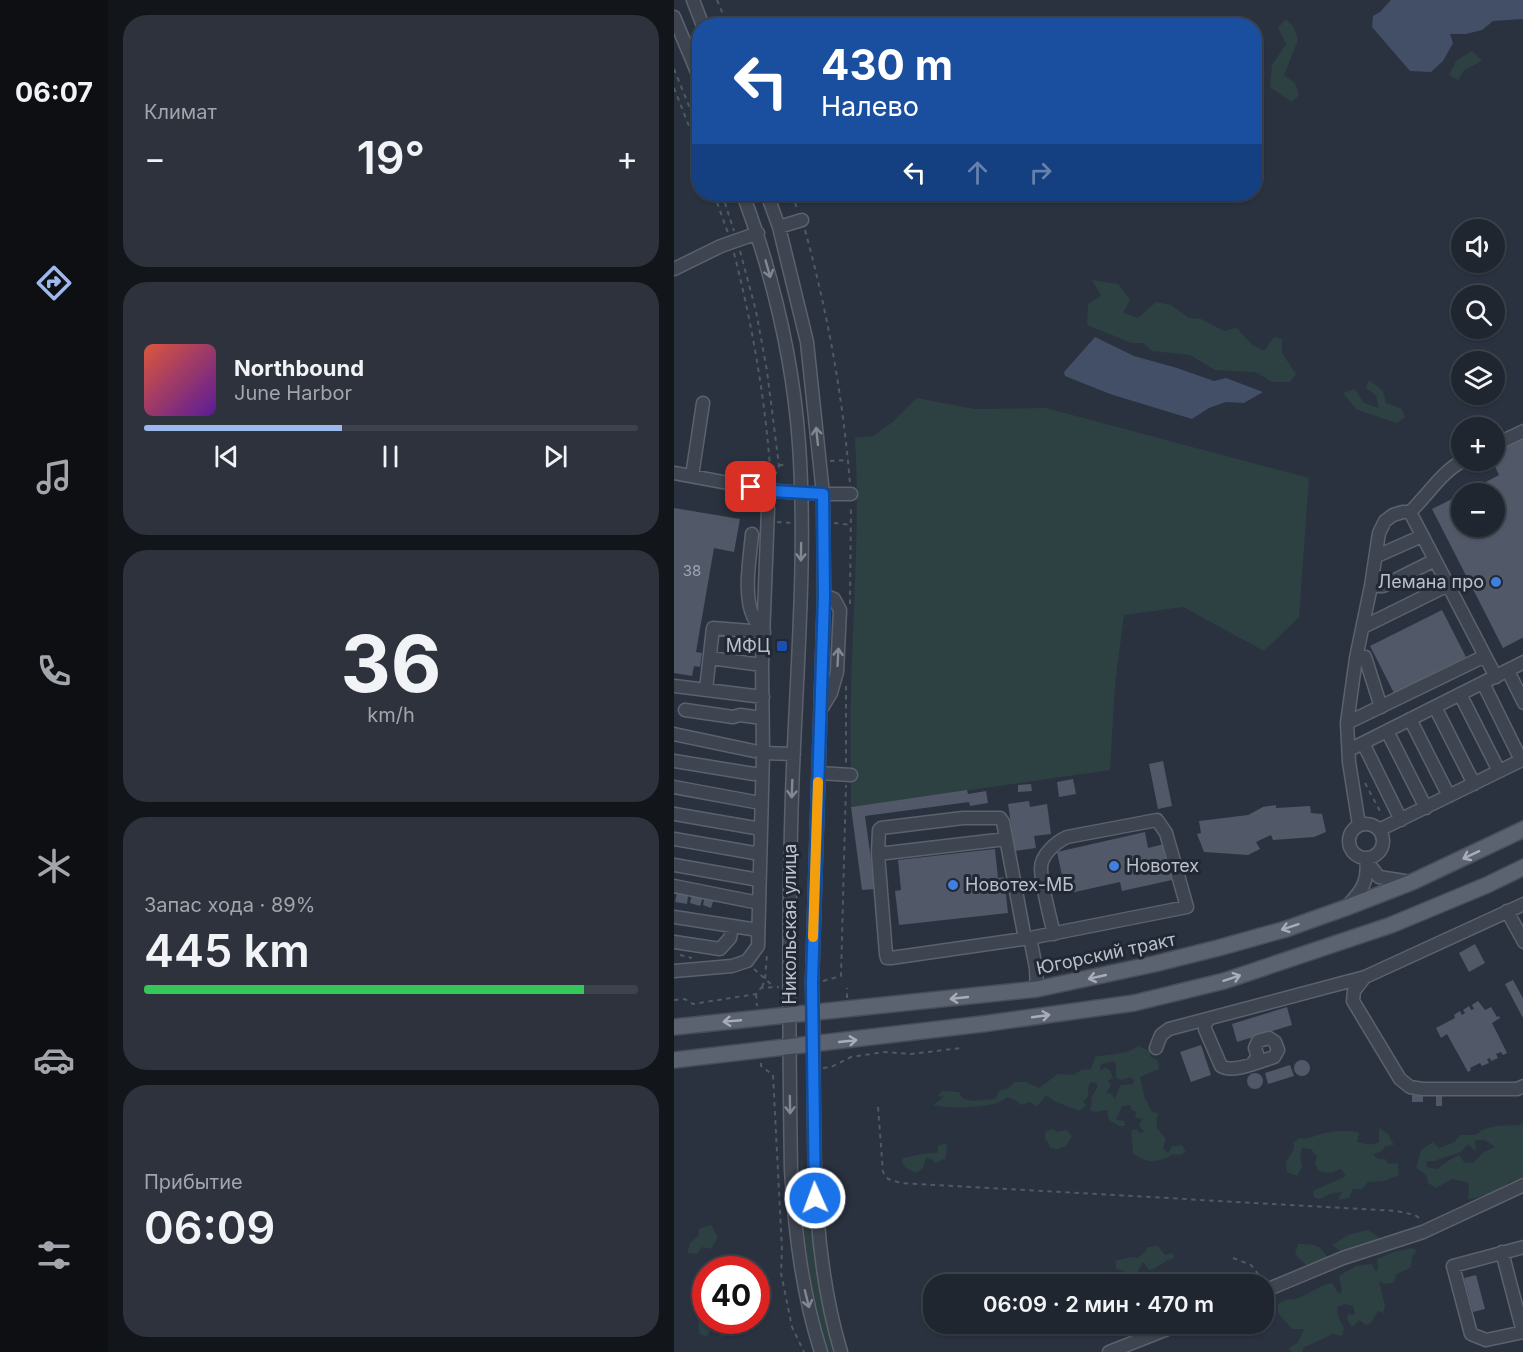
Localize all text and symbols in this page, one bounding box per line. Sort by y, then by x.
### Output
text: 430 m [821,39,953,90]
icon: left [722,42,800,120]
text: 06:07 [15,76,93,109]
text: Налево [821,90,919,123]
text: Климат [144,100,217,124]
text: 19° [357,130,425,185]
text: − [144,138,166,178]
text: + [616,138,638,178]
icon: left [898,156,931,189]
icon: ahead [961,156,994,189]
icon: right [1024,156,1057,189]
map controls [1451,219,1505,537]
button: sound [1451,219,1505,273]
one-way arrow [763,259,774,278]
icon: directions [33,262,75,304]
button: search [1451,285,1505,339]
button: layers [1451,351,1505,405]
text: Northbound [234,355,364,381]
text: June Harbor [234,381,352,405]
button: + [1451,417,1505,471]
one-way arrow [812,426,823,446]
icon: previous [210,440,243,473]
icon: pause [374,440,407,473]
icon: next [539,440,572,473]
icon: music [33,456,75,498]
pin [725,461,776,512]
icon: arrive [734,470,767,503]
button: − [1451,483,1505,537]
one-way arrow [795,541,807,561]
house number: 38 [683,561,701,580]
place label: Лемана про [1378,571,1484,592]
marker: Лемана про [1489,575,1503,589]
text: 36 [340,616,442,711]
place label: МФЦ [726,635,770,656]
marker: МФЦ [775,639,789,653]
one-way arrow [832,648,843,668]
icon: phone [33,650,75,692]
text: km/h [367,703,415,727]
one-way arrow [787,778,798,798]
street label: Никольская улица [779,844,800,1004]
icon: climate [33,845,75,887]
one-way arrow [1462,850,1480,862]
place label: Новотех [1126,855,1199,876]
marker: Новотех [1107,859,1121,873]
place label: Новотех-МБ [965,874,1074,895]
marker: Новотех-МБ [946,878,960,892]
text: Запас хода · 89% [144,893,315,917]
one-way arrow [1281,922,1300,933]
text: 445 km [144,923,310,978]
street label: Югорский тракт [1034,928,1178,979]
one-way arrow [1087,972,1107,983]
one-way arrow [1222,972,1241,983]
one-way arrow [950,993,970,1004]
one-way arrow [1031,1010,1051,1021]
one-way arrow [723,1016,742,1027]
one-way arrow [837,1035,857,1046]
icon: car [33,1039,75,1081]
one-way arrow [784,1095,796,1115]
position arrow [783,1166,847,1230]
text: Прибытие [144,1170,243,1194]
text: 06:09 [144,1200,275,1255]
icon: filters [33,1234,75,1276]
speed limit sign: 40 [692,1256,770,1334]
one-way arrow [801,1289,813,1308]
text: 06:09 · 2 мин · 470 m [983,1291,1214,1317]

